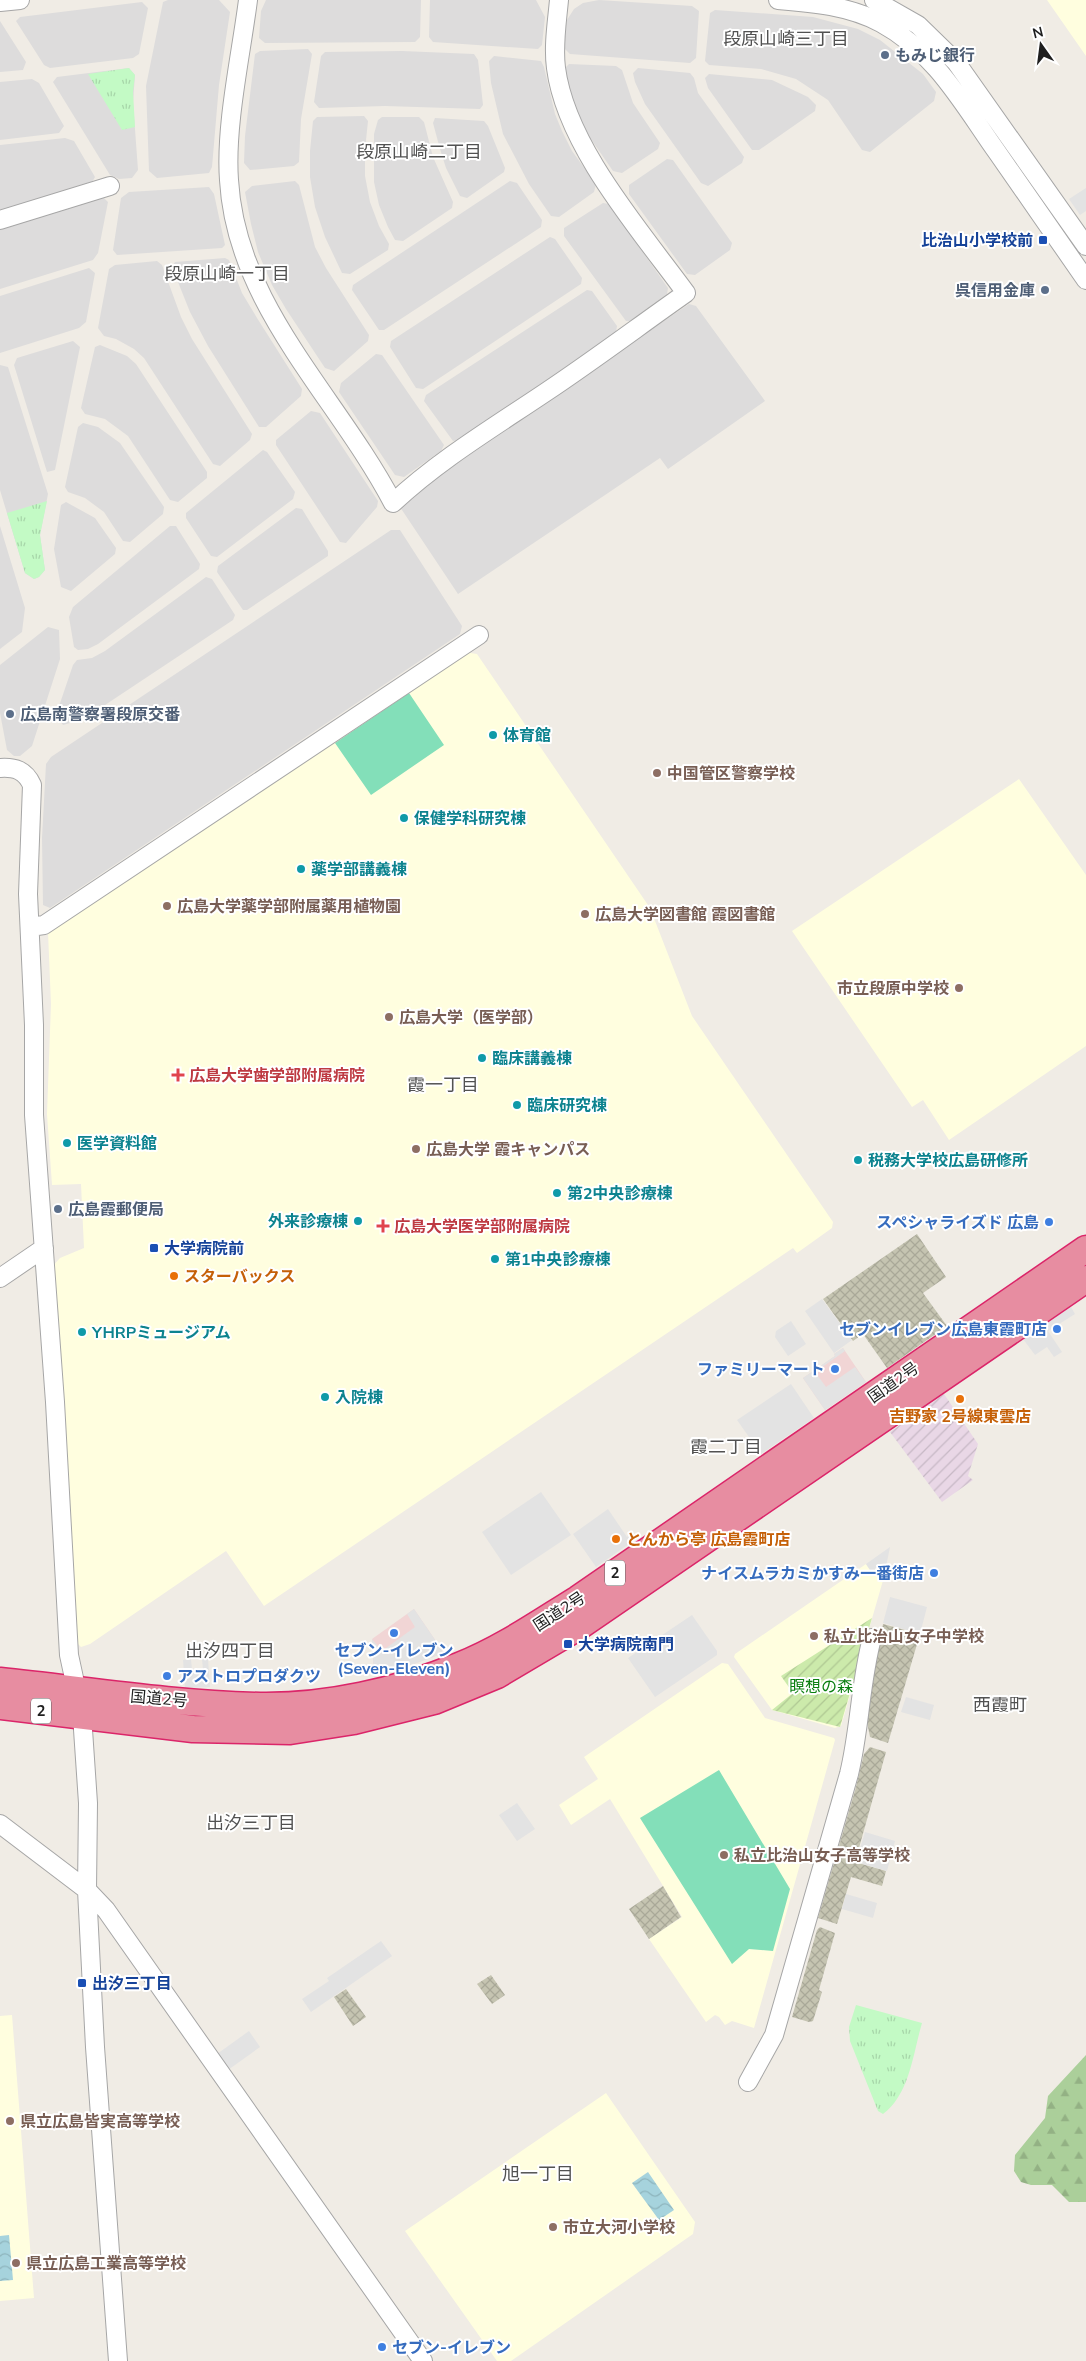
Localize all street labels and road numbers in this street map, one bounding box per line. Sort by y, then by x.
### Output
street label: 国道2号 [864,1357,923,1408]
road number: 2 [605,1560,625,1586]
street label: 国道2号 [529,1587,590,1637]
street label: 国道2号 [129,1686,189,1712]
road number: 2 [31,1698,51,1724]

